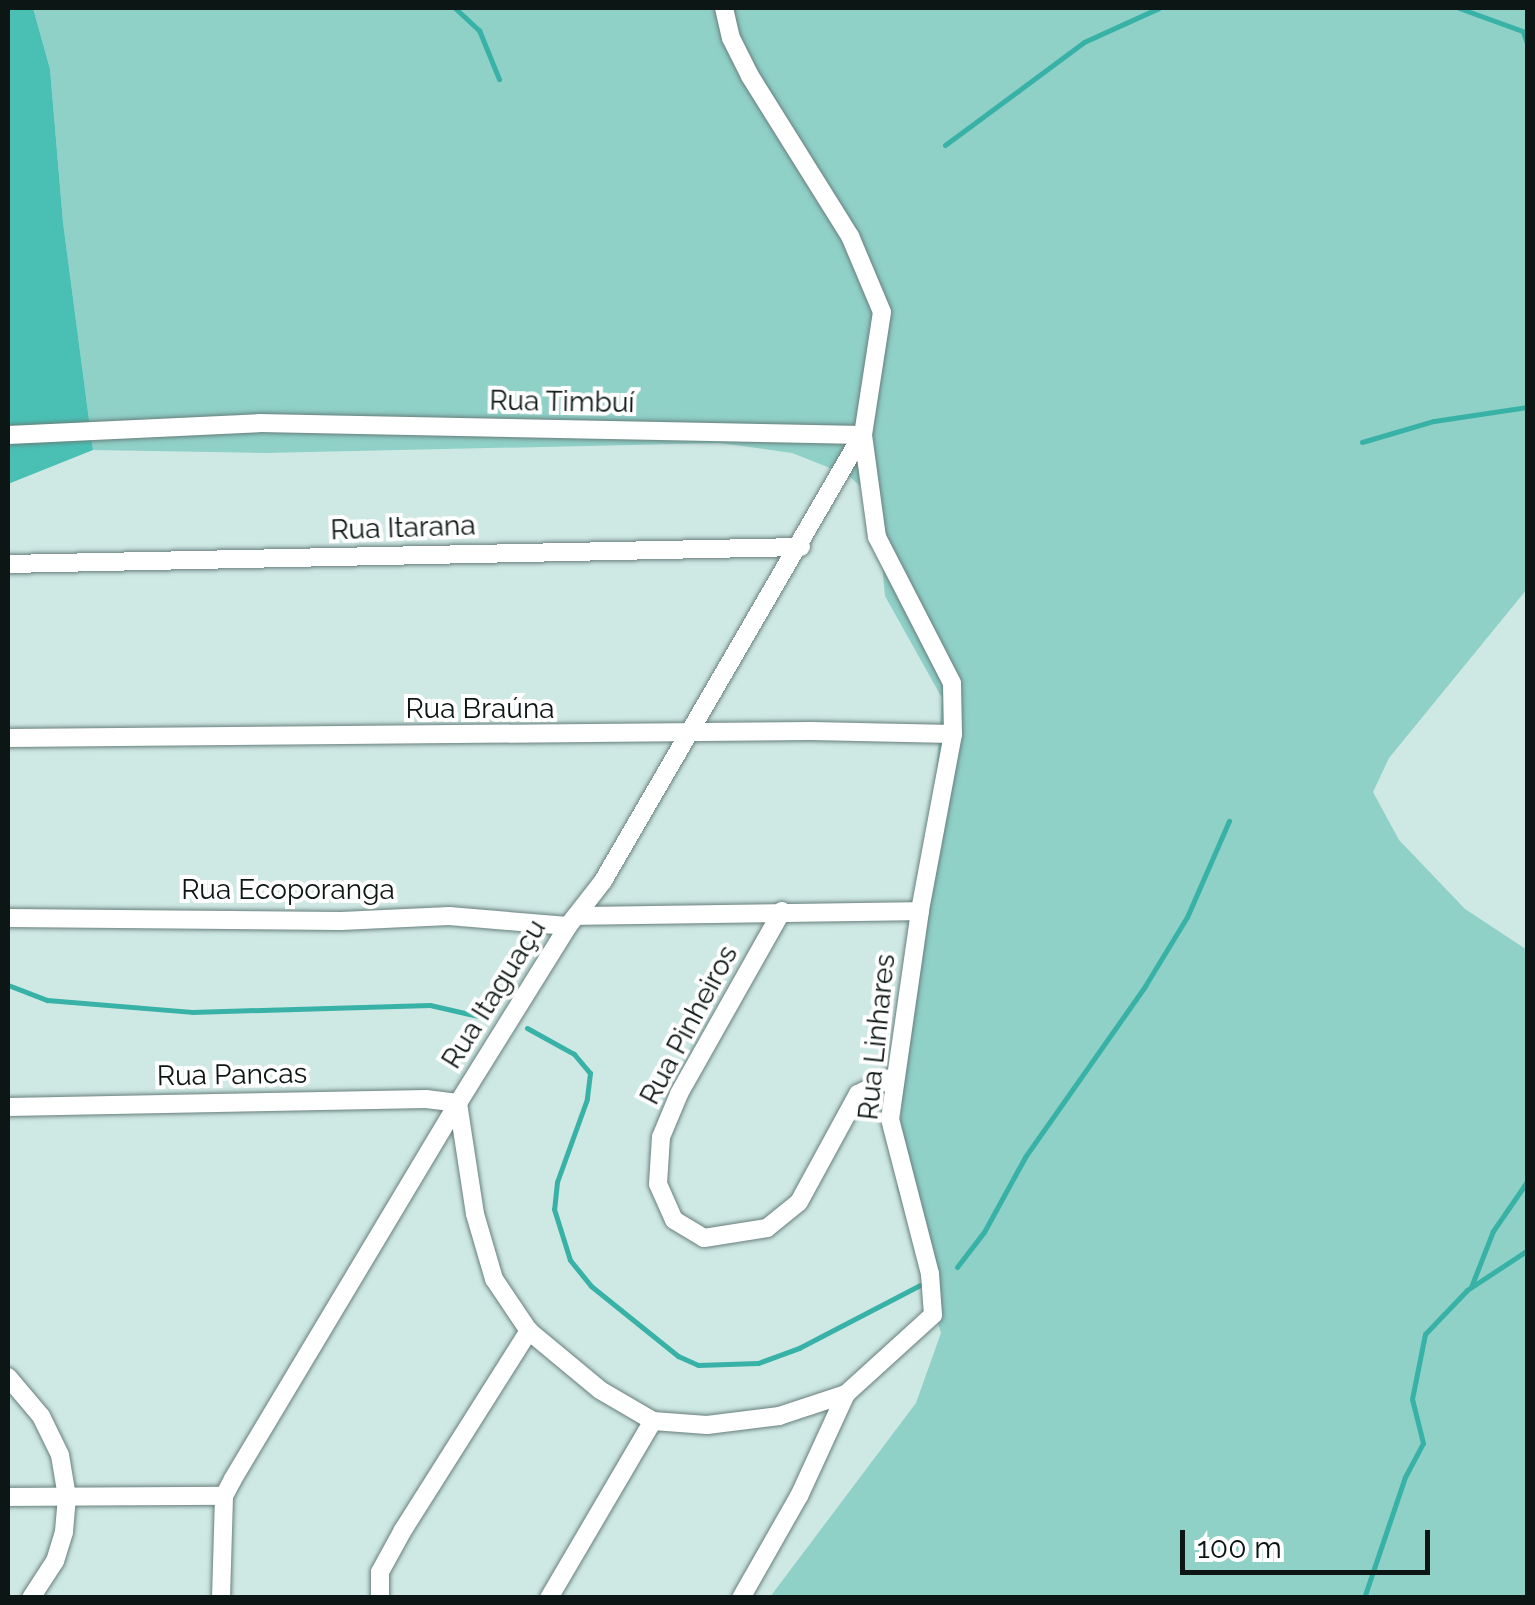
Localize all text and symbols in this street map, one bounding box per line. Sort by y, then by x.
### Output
street label: Rua Timbuí [489,384,635,420]
street label: Rua Itarana [330,509,476,547]
street label: Rua Braúna [406,692,554,726]
street label: Rua Ecoporanga [181,873,395,907]
street label: Rua Itaguaçu [435,913,553,1075]
street label: Rua Pinheiros [633,940,745,1110]
street label: Rua Linhares [852,952,902,1122]
street label: Rua Pancas [157,1057,307,1093]
scale bar [1185,1510,1435,1572]
text: 100 m [1197,1530,1282,1565]

